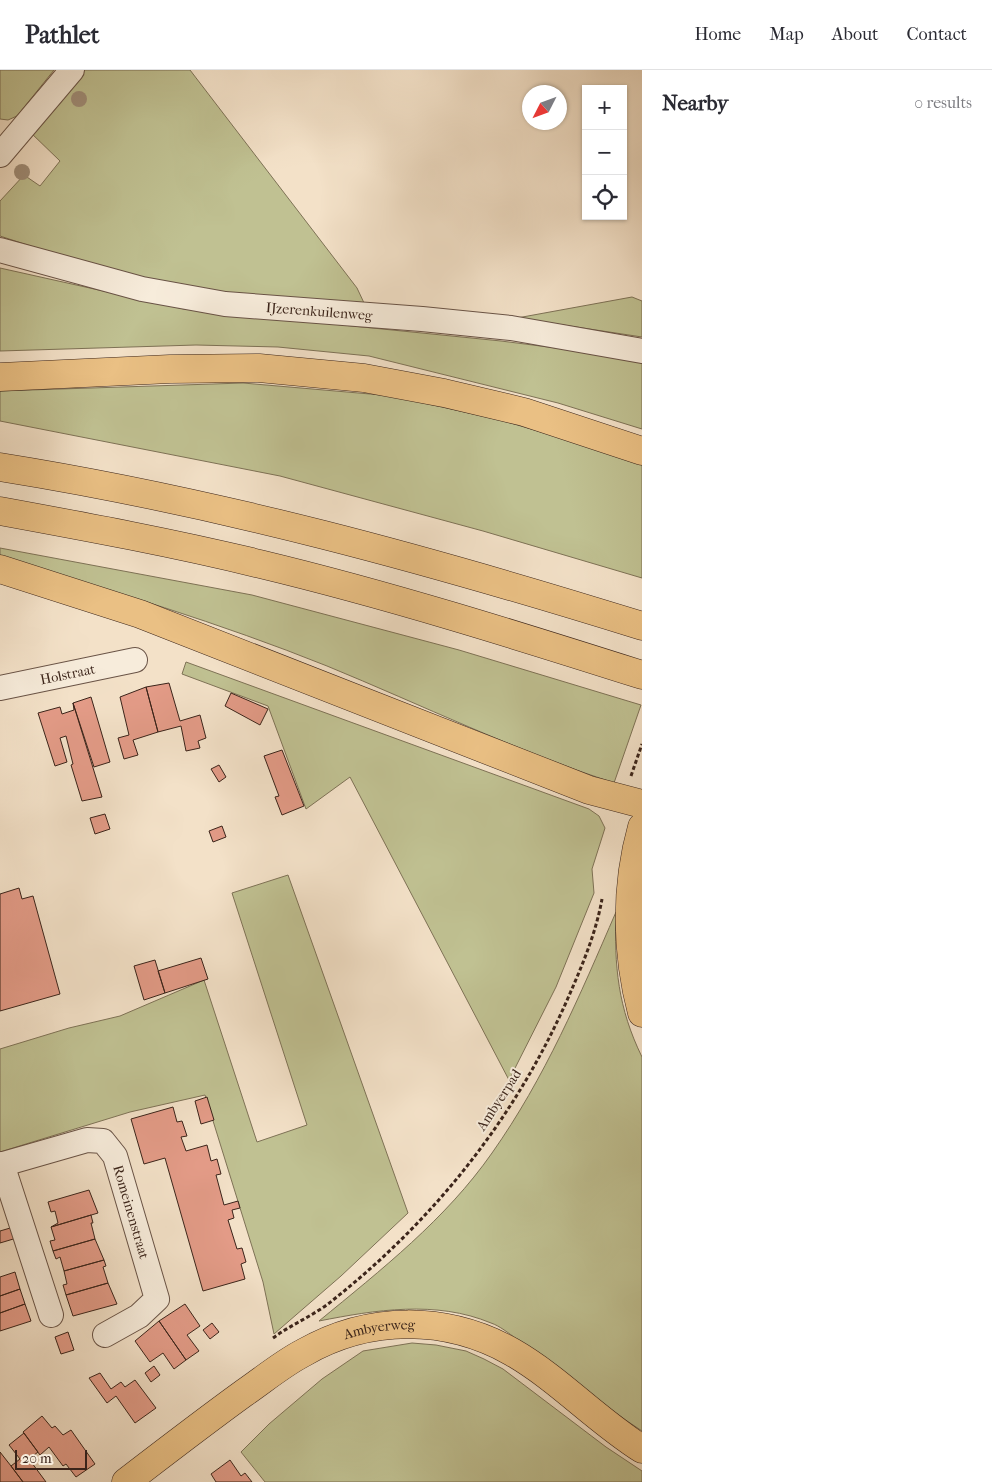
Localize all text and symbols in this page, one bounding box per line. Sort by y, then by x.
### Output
text: Pathlet [25,21,99,49]
text: Home [694,24,741,45]
text: Map [769,24,804,45]
text: About [832,24,878,45]
text: Contact [906,24,967,45]
north arrow [522,85,567,130]
map controls [582,85,627,220]
button: + [582,85,627,130]
text: Nearby [662,91,728,115]
text: 0 results [914,93,972,112]
button: − [582,130,627,175]
button: locate [582,175,627,220]
street label: IJzerenkuilenweg [265,299,374,324]
street label: Holstraat [38,660,97,688]
street label: Ambyerpad [472,1066,525,1135]
street label: Romeinenstraat [110,1163,153,1261]
street label: Ambyerweg [340,1316,416,1343]
scale bar [15,1447,88,1470]
text: 20 m [22,1450,52,1467]

